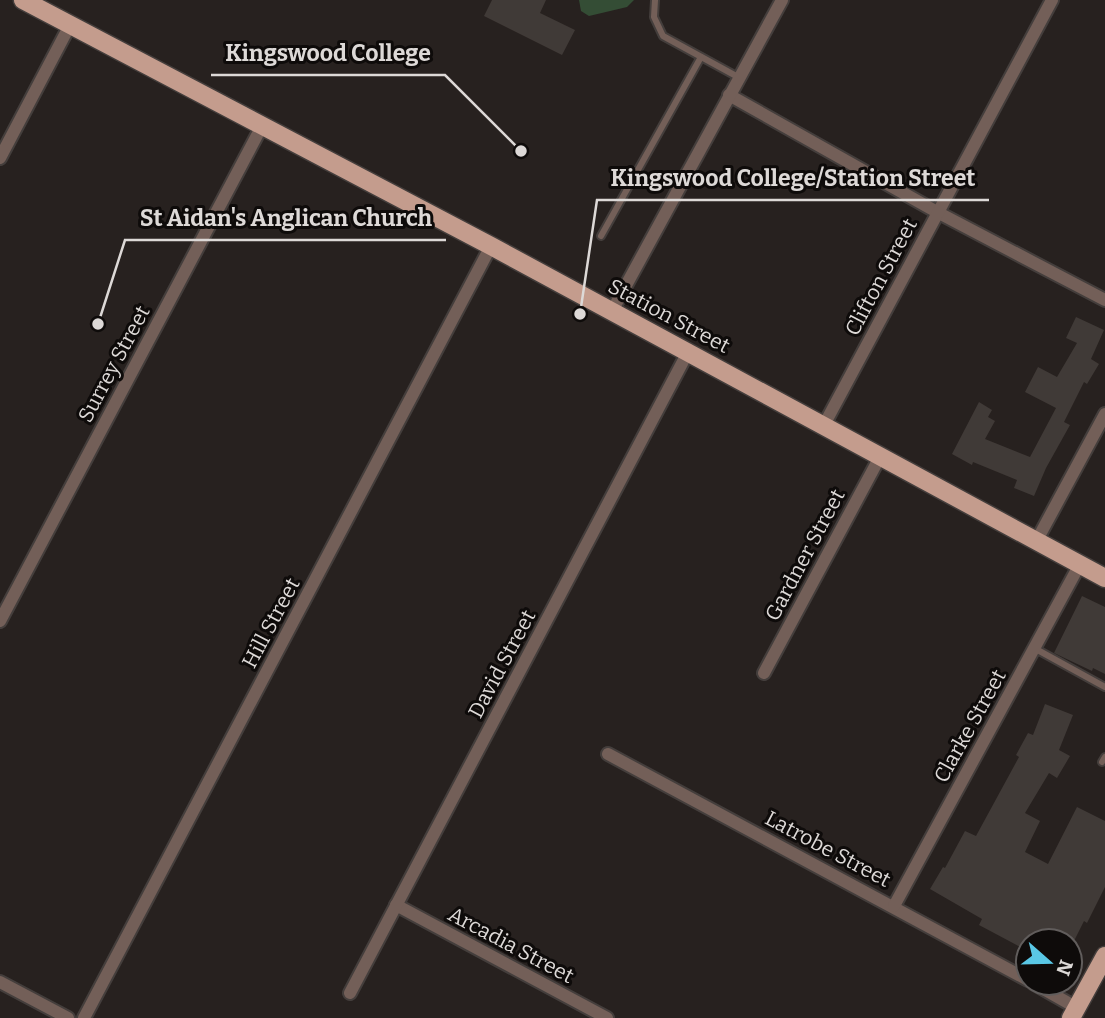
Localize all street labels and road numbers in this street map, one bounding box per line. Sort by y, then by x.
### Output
street label: Clifton Street [839,214,923,340]
street label: Station Street [604,273,735,359]
street label: Surrey Street [72,301,156,427]
street label: Gardner Street [759,484,851,625]
street label: Hill Street [236,573,306,673]
street label: David Street [463,605,542,723]
street label: Clarke Street [928,665,1012,787]
street label: Latrobe Street [761,805,896,893]
street label: Arcadia Street [444,901,579,989]

